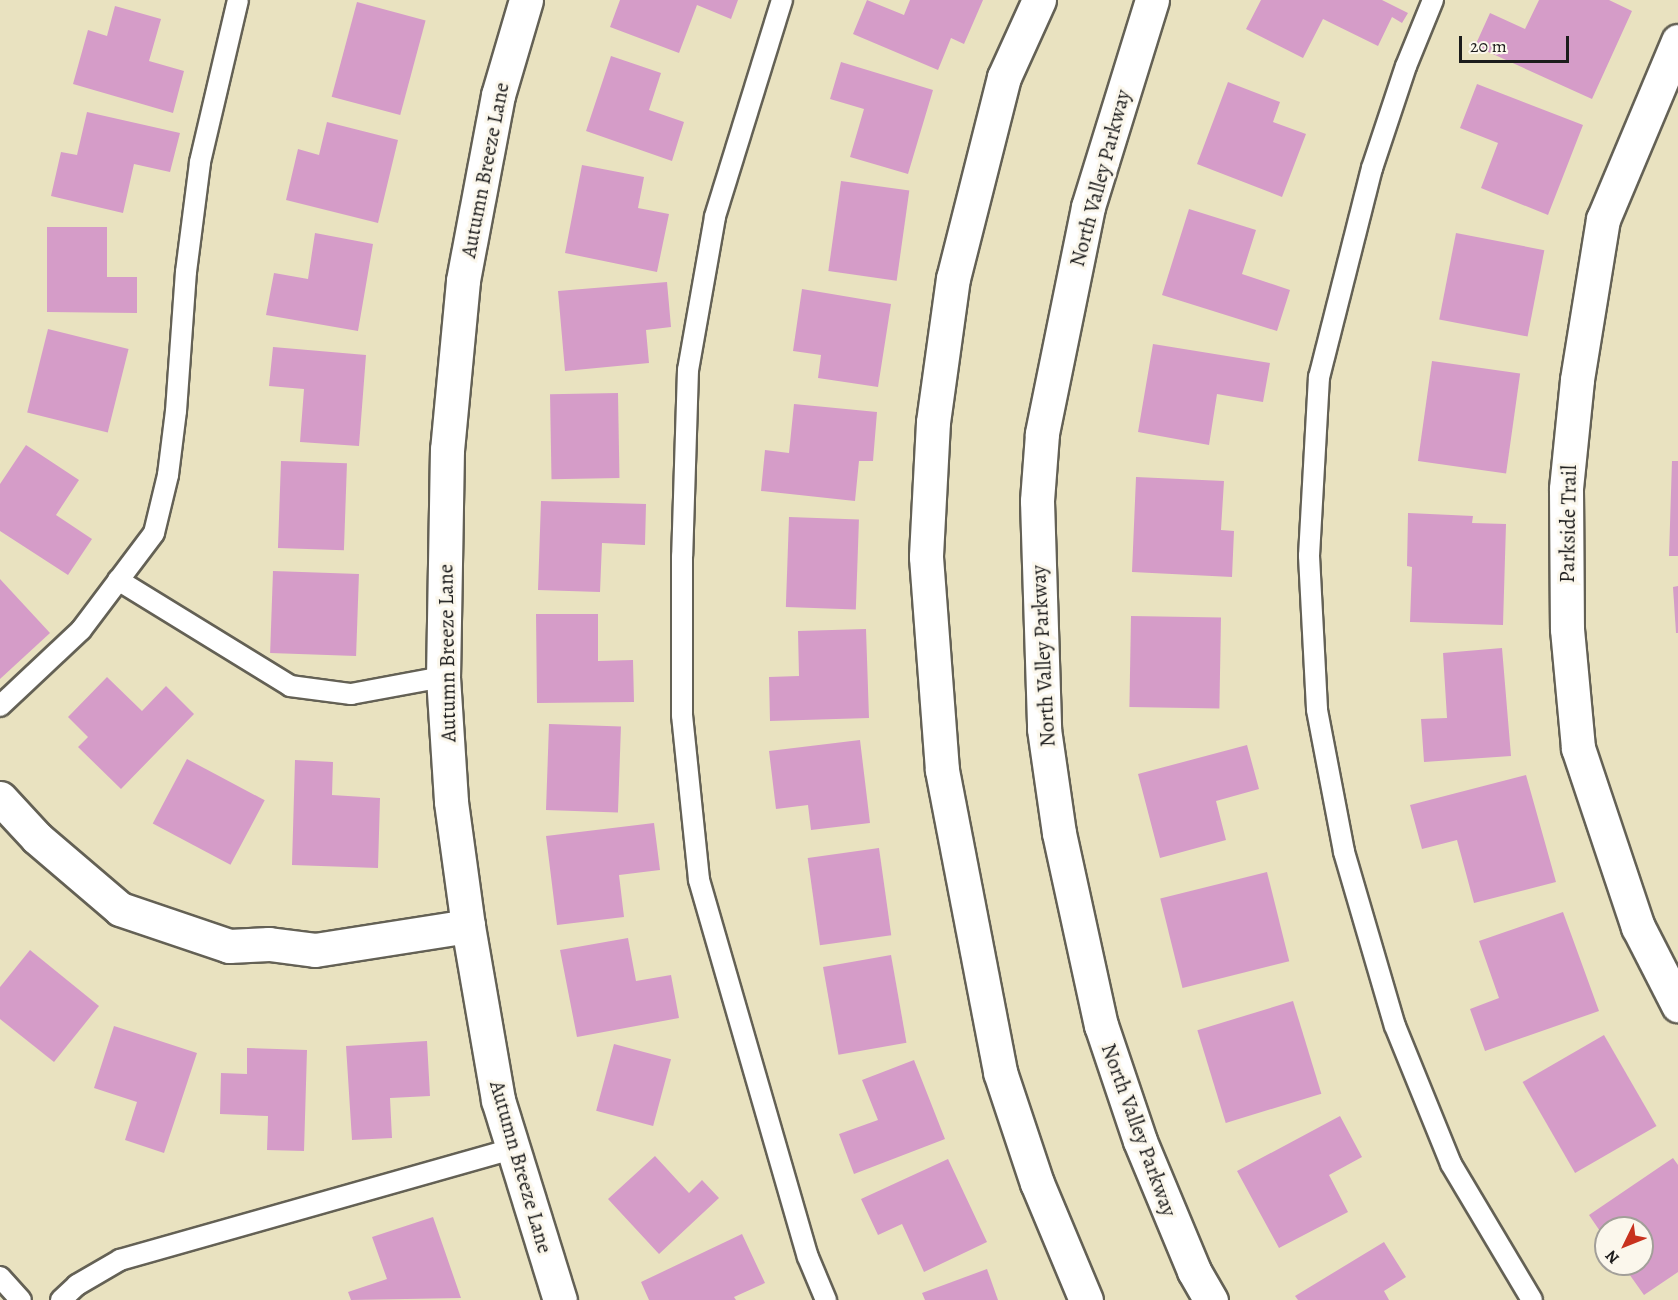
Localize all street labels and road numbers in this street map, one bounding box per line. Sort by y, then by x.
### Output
street label: Autumn Breeze Lane [456,80,514,260]
street label: North Valley Parkway [1064,87,1136,269]
street label: Parkside Trail [1554,465,1582,583]
street label: Autumn Breeze Lane [433,564,461,742]
street label: North Valley Parkway [1026,564,1060,748]
street label: North Valley Parkway [1096,1040,1182,1220]
street label: Autumn Breeze Lane [484,1078,558,1256]

